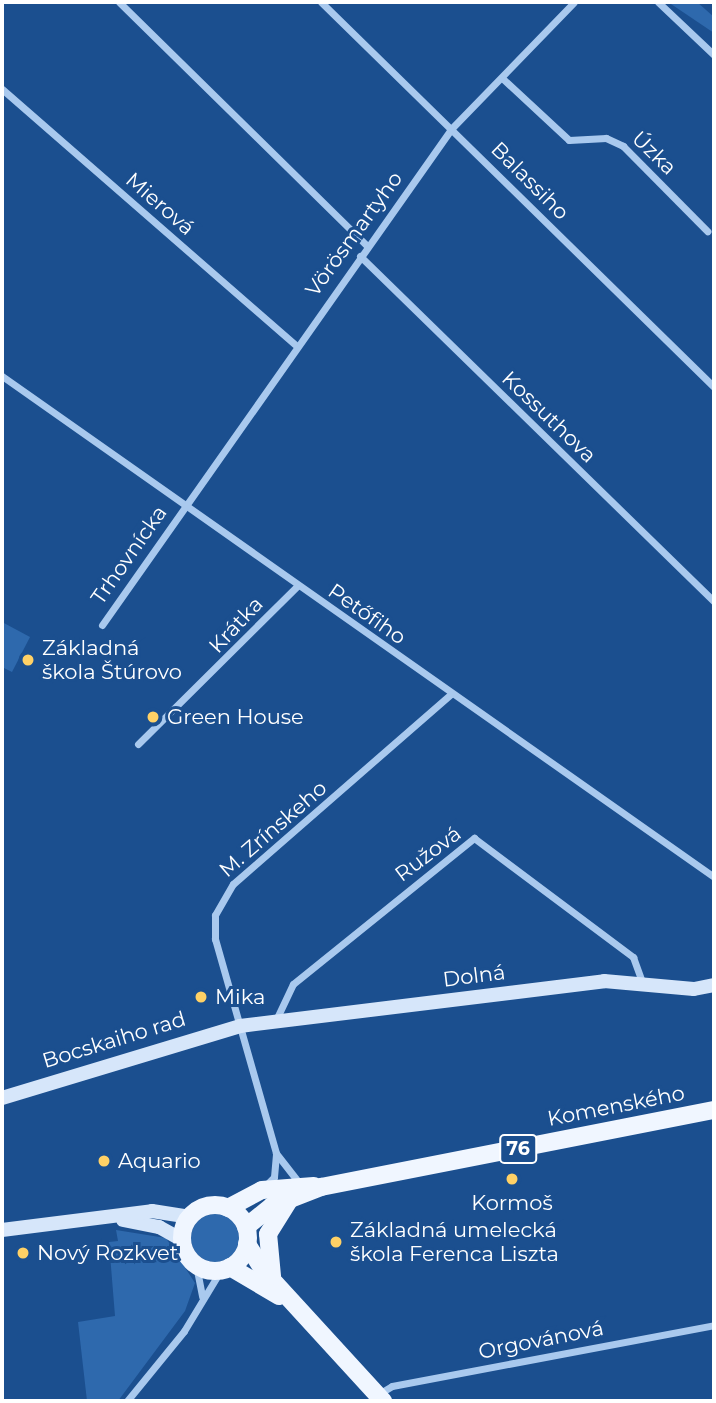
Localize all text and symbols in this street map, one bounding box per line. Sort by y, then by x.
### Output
street label: Úzka [627,126,681,180]
street label: Balassiho [486,137,574,225]
street label: Mierová [121,167,199,241]
street label: Vörösmartyho [300,167,408,301]
street label: Kossuthova [497,366,601,468]
street label: Trhovnícka [86,501,172,609]
street label: Petőfiho [323,578,411,650]
street label: Krátka [204,592,268,658]
place label: Základná škola Štúrovo [42,635,182,685]
marker: Základná škola Štúrovo [20,652,36,668]
place label: Green House [167,704,304,730]
marker: Green House [145,709,161,725]
street label: M. Zrínskeho [214,775,332,883]
street label: Ružová [390,821,466,887]
street label: Dolná [441,960,507,992]
place label: Mika [215,984,265,1010]
marker: Mika [193,989,209,1005]
street label: Bocskaiho rad [39,1006,189,1074]
street label: Komenského [545,1080,687,1132]
road number: 76 [499,1134,537,1164]
place label: Aquario [118,1148,201,1174]
marker: Aquario [96,1153,112,1169]
marker: Kormoš [504,1171,520,1187]
place label: Kormoš [471,1190,553,1216]
place label: Základná umelecká škola Ferenca Liszta [350,1217,559,1267]
marker: Základná umelecká škola Ferenca Liszta [328,1234,344,1250]
place label: Nový Rozkvet [37,1240,178,1266]
marker: Nový Rozkvet [15,1245,31,1261]
street label: Orgovánová [476,1316,606,1364]

